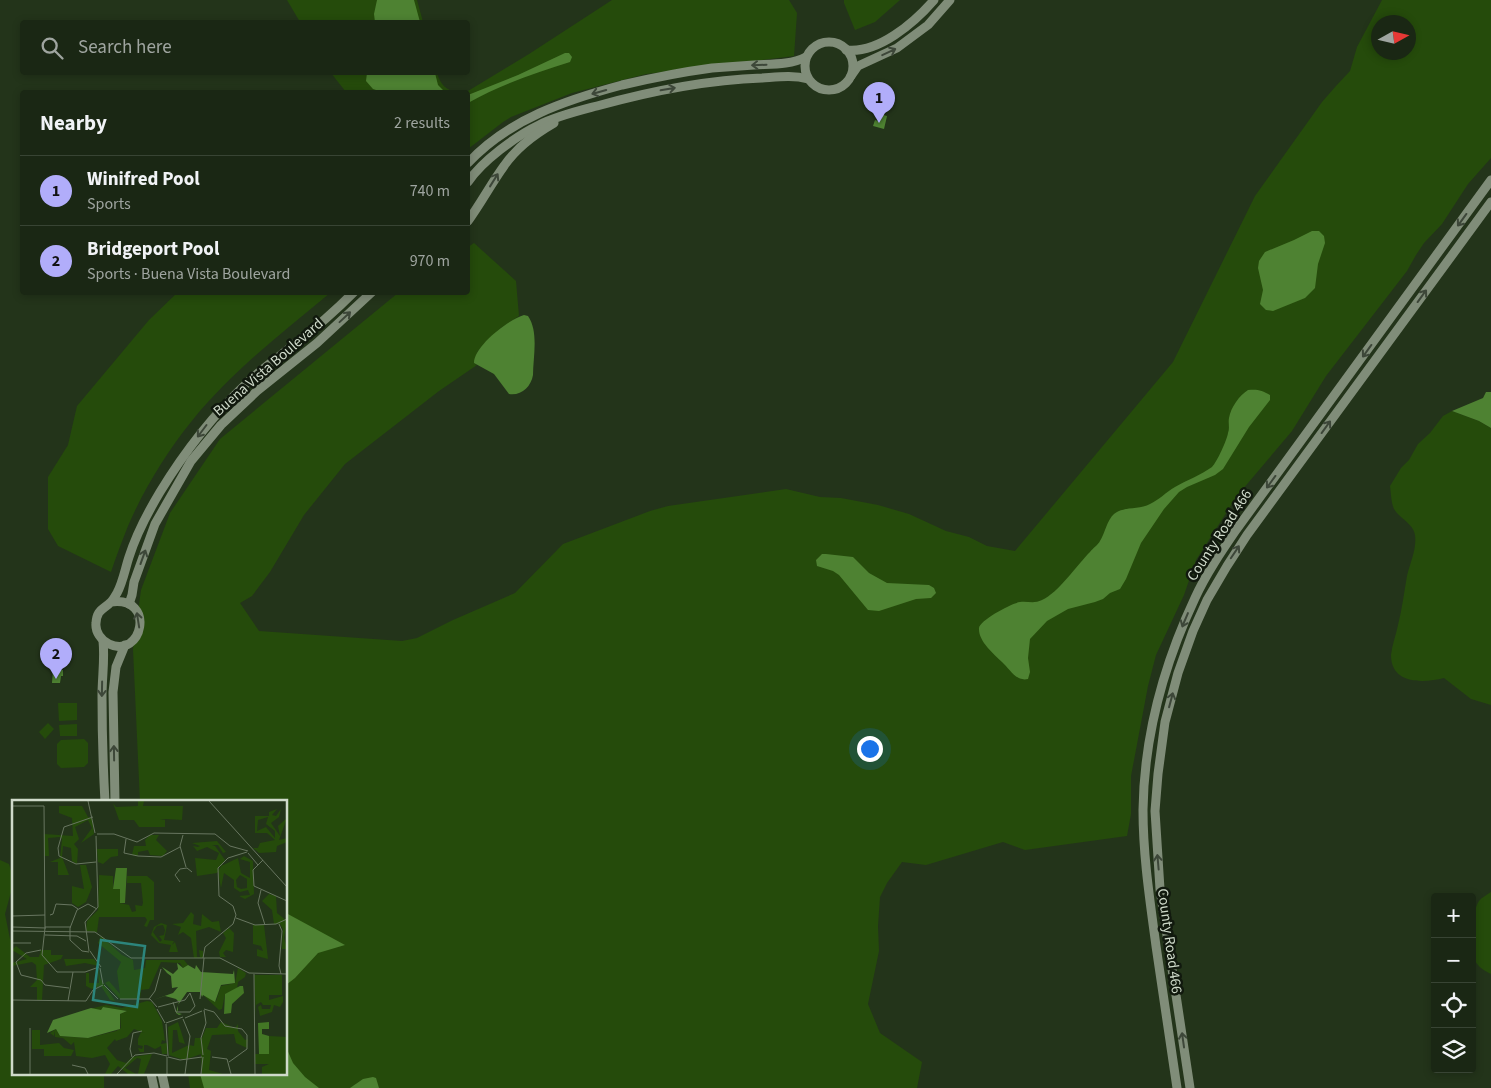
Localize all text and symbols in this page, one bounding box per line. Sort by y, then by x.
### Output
north arrow [1371,15,1416,60]
search box [20,20,470,75]
icon: search [38,34,66,62]
text: Search here [78,34,172,61]
one-way arrow [881,47,896,56]
one-way arrow [751,60,768,70]
pin: 1 [863,82,895,123]
one-way arrow [660,83,676,93]
one-way arrow [592,87,608,97]
text: Nearby [40,108,107,138]
text: 2 results [394,112,450,134]
text: Winifred Pool [87,166,200,193]
one-way arrow [490,174,500,188]
text: 1 [52,180,60,202]
text: 740 m [410,180,450,202]
text: Sports [87,193,131,215]
one-way arrow [1457,213,1468,226]
text: Bridgeport Pool [87,236,219,263]
text: 2 [52,250,60,272]
text: 970 m [410,250,450,272]
text: Sports · Buena Vista Boulevard [87,263,290,285]
one-way arrow [1417,289,1427,303]
one-way arrow [339,311,352,323]
street label: Buena Vista Boulevard [209,314,328,421]
one-way arrow [1361,344,1372,357]
one-way arrow [1321,420,1331,434]
one-way arrow [197,424,207,438]
one-way arrow [1265,475,1276,488]
street label: County Road 466 [1182,485,1257,585]
one-way arrow [1231,546,1241,560]
one-way arrow [139,550,148,566]
one-way arrow [1180,612,1190,627]
one-way arrow [133,613,143,629]
pin: 2 [40,638,72,679]
one-way arrow [97,681,107,697]
one-way arrow [1167,693,1176,709]
your location [857,736,883,762]
one-way arrow [109,745,119,762]
inset map [12,800,288,1076]
one-way arrow [1153,854,1163,870]
street label: County Road 466 [1152,887,1187,995]
map controls [1431,893,1476,1073]
button: + [1431,893,1476,938]
button: − [1431,938,1476,983]
button: locate [1431,983,1476,1028]
button: layers [1431,1028,1476,1073]
one-way arrow [1178,1032,1188,1048]

